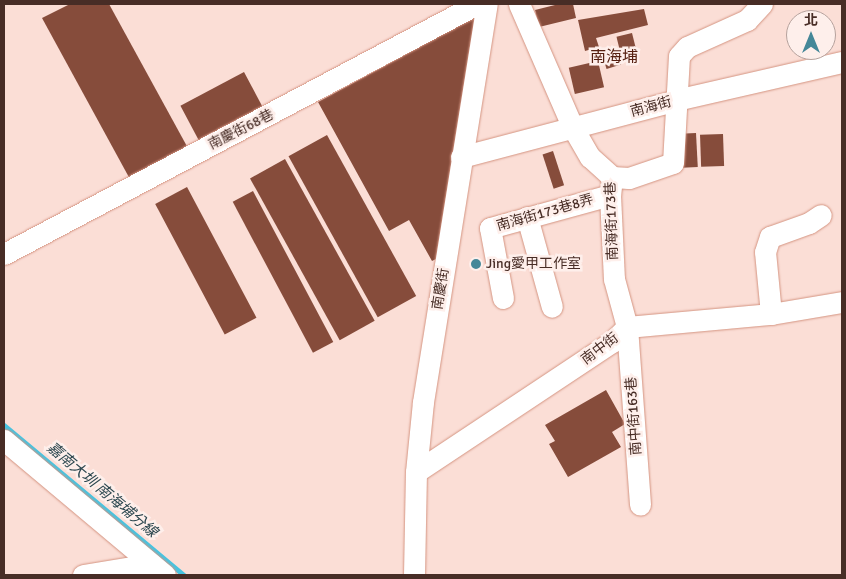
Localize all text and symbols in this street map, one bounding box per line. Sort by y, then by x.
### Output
north arrow [786,10,836,60]
text: 北 [804,12,818,29]
district label: 南海埔 [590,47,638,67]
street label: 南海街 [629,93,673,121]
street label: 南慶街68巷 [206,106,276,154]
street label: 南海街173巷 [602,181,622,261]
street label: 南海街173巷8弄 [495,191,595,235]
place label: Jing愛甲工作室 [486,256,581,272]
marker: Jing愛甲工作室 [470,258,482,270]
street label: 南慶街 [429,267,453,311]
street label: 南中街 [578,330,622,368]
street label: 南中街163巷 [623,376,645,456]
water label: 嘉南大圳 南海埔分線 [43,439,161,541]

